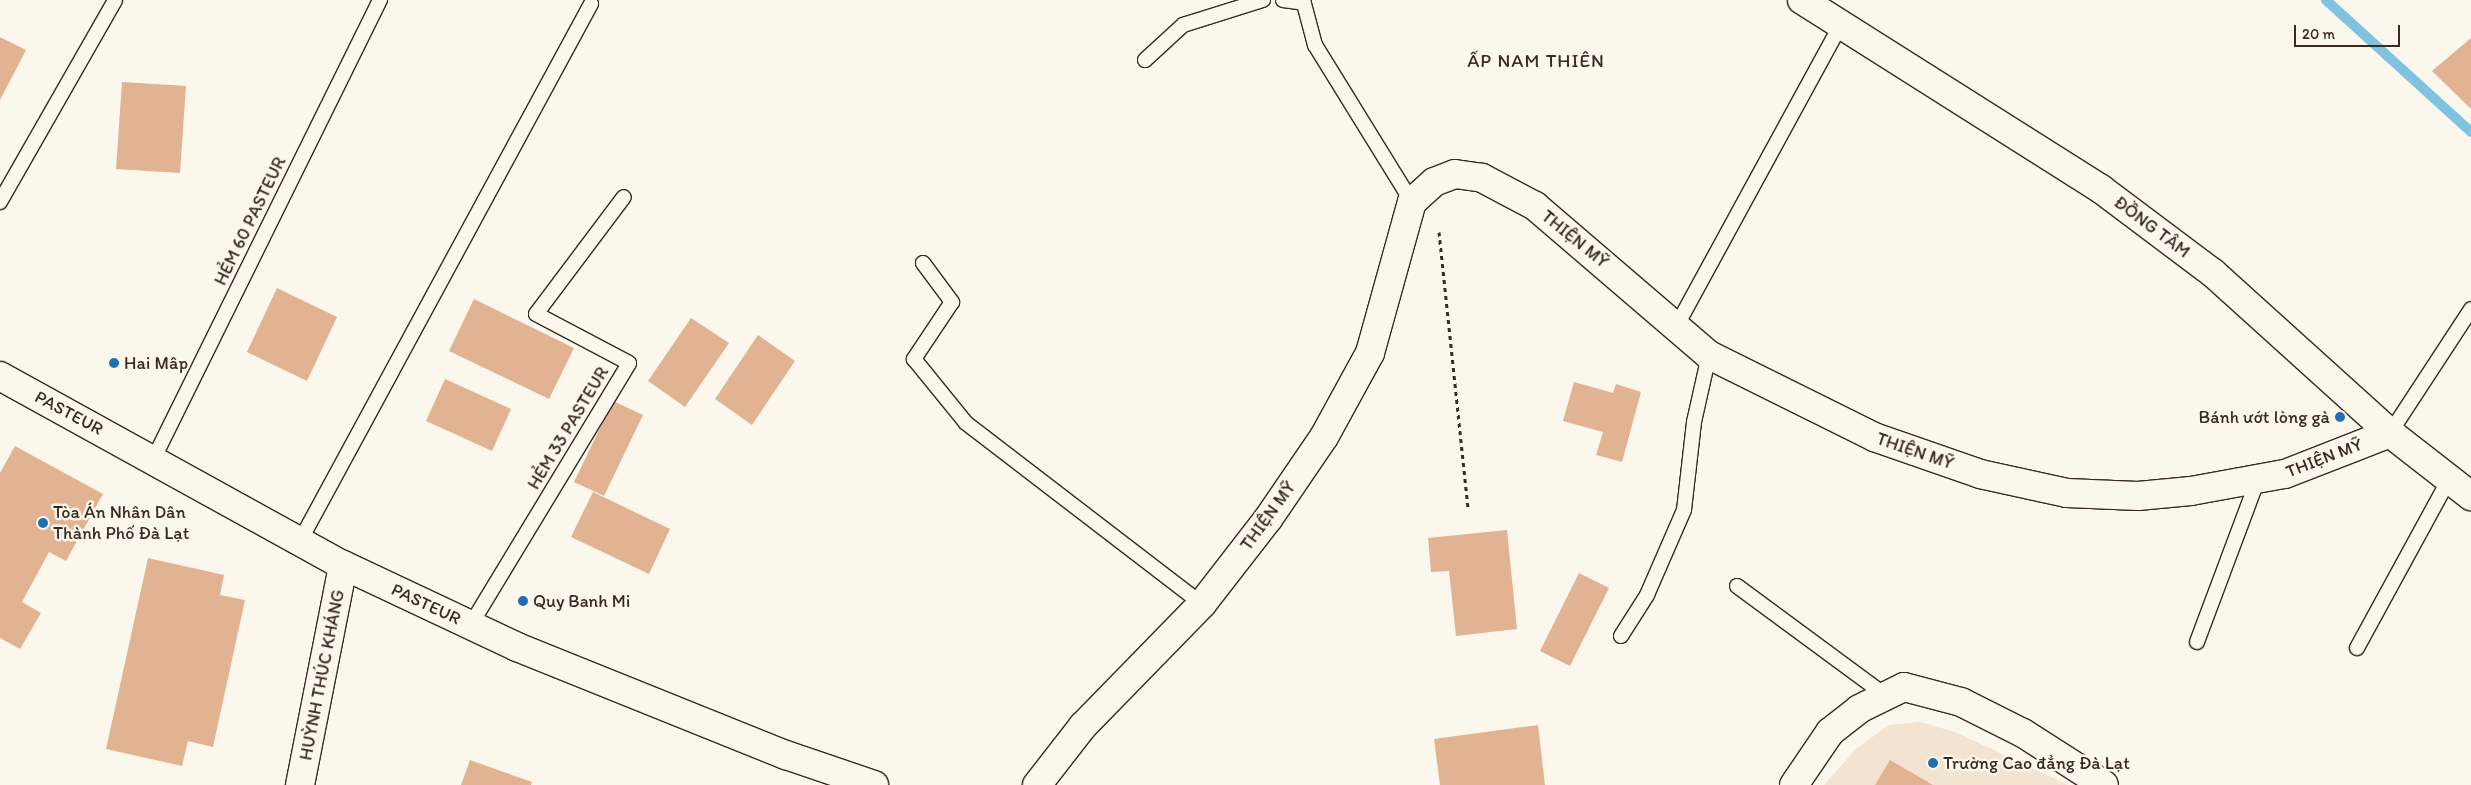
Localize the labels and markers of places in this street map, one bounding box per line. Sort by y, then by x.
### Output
place label: Hai Mâp [124,352,188,374]
marker: Hai Mâp [108,357,120,369]
place label: Bánh ướt lòng gà [2199,406,2330,428]
marker: Bánh ướt lòng gà [2334,411,2346,423]
place label: Tòa Án Nhân Dân Thành Phố Đà Lạt [53,502,190,544]
marker: Tòa Án Nhân Dân Thành Phố Đà Lạt [37,517,49,529]
place label: Quy Banh Mi [533,590,632,612]
marker: Quy Banh Mi [517,595,529,607]
place label: Trường Cao đẳng Đà Lạt [1943,752,2130,774]
marker: Trường Cao đẳng Đà Lạt [1927,757,1939,769]

